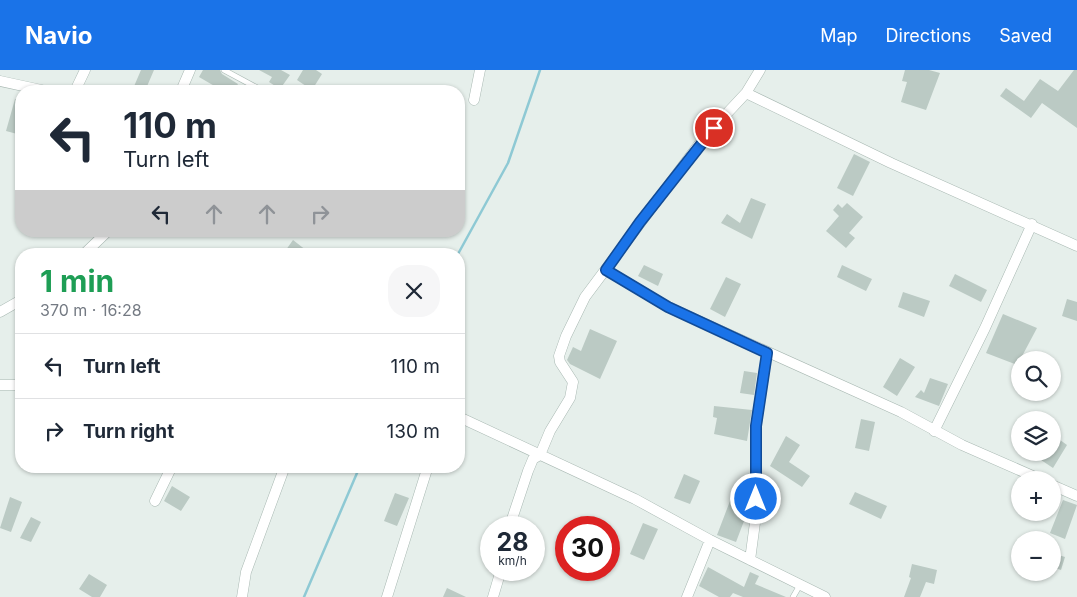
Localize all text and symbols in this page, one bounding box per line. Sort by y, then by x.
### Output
text: Navio [25,21,92,50]
text: Map [820,25,858,46]
text: Directions [886,25,971,46]
text: Saved [999,25,1052,46]
text: 110 m [123,104,217,146]
icon: left [40,105,105,170]
pin [693,107,735,149]
icon: arrive [700,114,728,142]
text: Turn left [123,146,209,172]
icon: left [147,200,175,228]
icon: ahead [200,200,228,228]
icon: ahead [253,200,281,228]
icon: right [306,200,334,228]
text: 1 min [40,263,114,299]
button: close [388,265,440,317]
text: 370 m · 16:28 [40,300,142,320]
map controls [1011,351,1061,581]
button: search [1011,351,1061,401]
icon: left [40,352,68,380]
text: Turn left [83,355,161,378]
text: 110 m [391,355,440,378]
button: layers [1011,411,1061,461]
icon: right [40,417,68,445]
text: Turn right [83,420,174,443]
text: 130 m [387,420,440,443]
button: + [1011,471,1061,521]
position arrow [729,472,781,524]
speed limit sign: 30 [555,516,620,581]
text: 28 [496,527,529,557]
button: − [1011,531,1061,581]
text: km/h [498,553,527,568]

